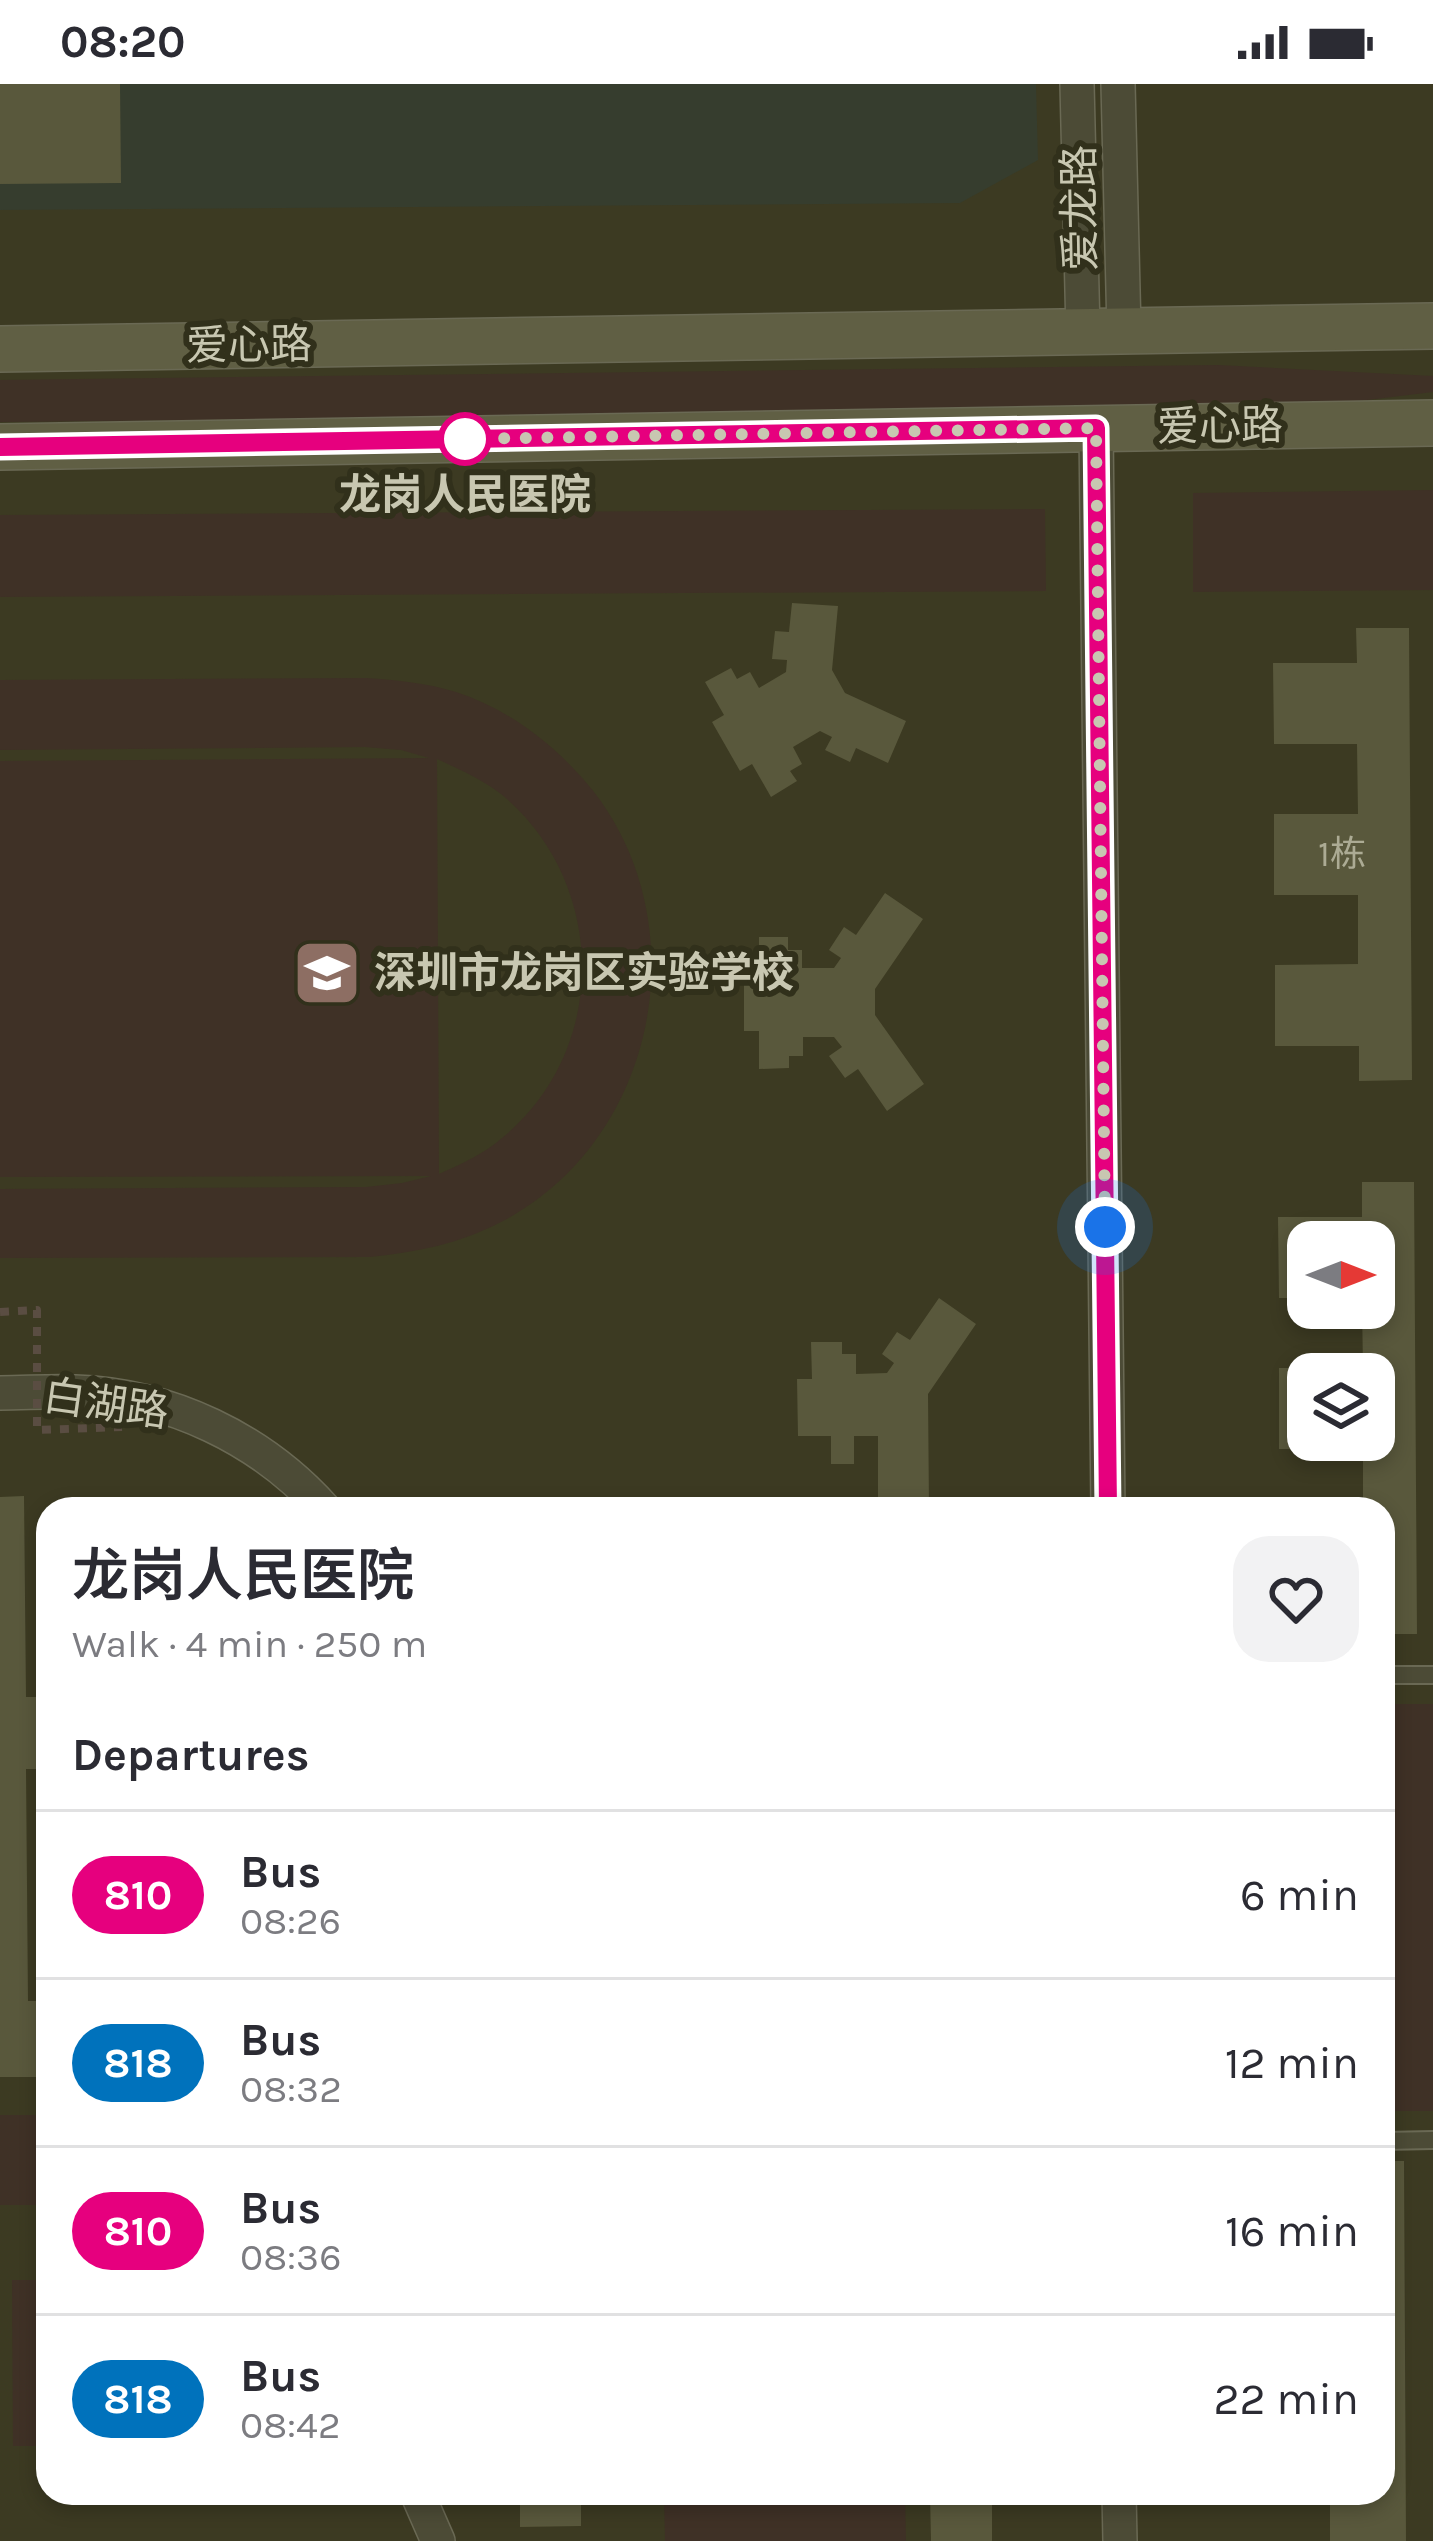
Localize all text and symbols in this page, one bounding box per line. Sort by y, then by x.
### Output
text: 08:20 [60,16,185,68]
street label: 爱龙路 [1054,145,1106,271]
street label: 爱心路 [186,319,312,371]
street label: 爱心路 [1157,400,1283,452]
marker: 龙岗人民医院 [440,414,490,464]
place label: 龙岗人民医院 [339,470,591,520]
house number: 1栋 [1318,833,1366,875]
school or university icon: 深圳市龙岗区实验学校 [292,938,362,1008]
place label: 深圳市龙岗区实验学校 [374,948,794,998]
your location [1075,1197,1135,1257]
north arrow [1287,1221,1395,1329]
map controls [1287,1221,1395,1461]
button: layers [1287,1353,1395,1461]
street label: 白湖路 [40,1370,172,1438]
button: heart [1233,1536,1359,1662]
text: 龙岗人民医院 [72,1543,414,1609]
text: Walk · 4 min · 250 m [72,1621,427,1667]
text: Departures [72,1729,309,1781]
text: Bus [240,1846,321,1898]
text: 6 min [1240,1869,1359,1921]
text: 810 [104,1870,172,1920]
text: 08:26 [240,1898,341,1944]
text: Bus [240,2014,321,2066]
text: 12 min [1225,2037,1359,2089]
text: 818 [103,2038,173,2088]
text: 08:32 [240,2066,342,2112]
text: Bus [240,2182,321,2234]
text: 16 min [1225,2205,1359,2257]
text: 810 [104,2206,172,2256]
text: 08:36 [240,2234,341,2280]
text: Bus [240,2350,321,2402]
text: 22 min [1213,2373,1359,2425]
text: 818 [103,2374,173,2424]
text: 08:42 [240,2402,340,2448]

